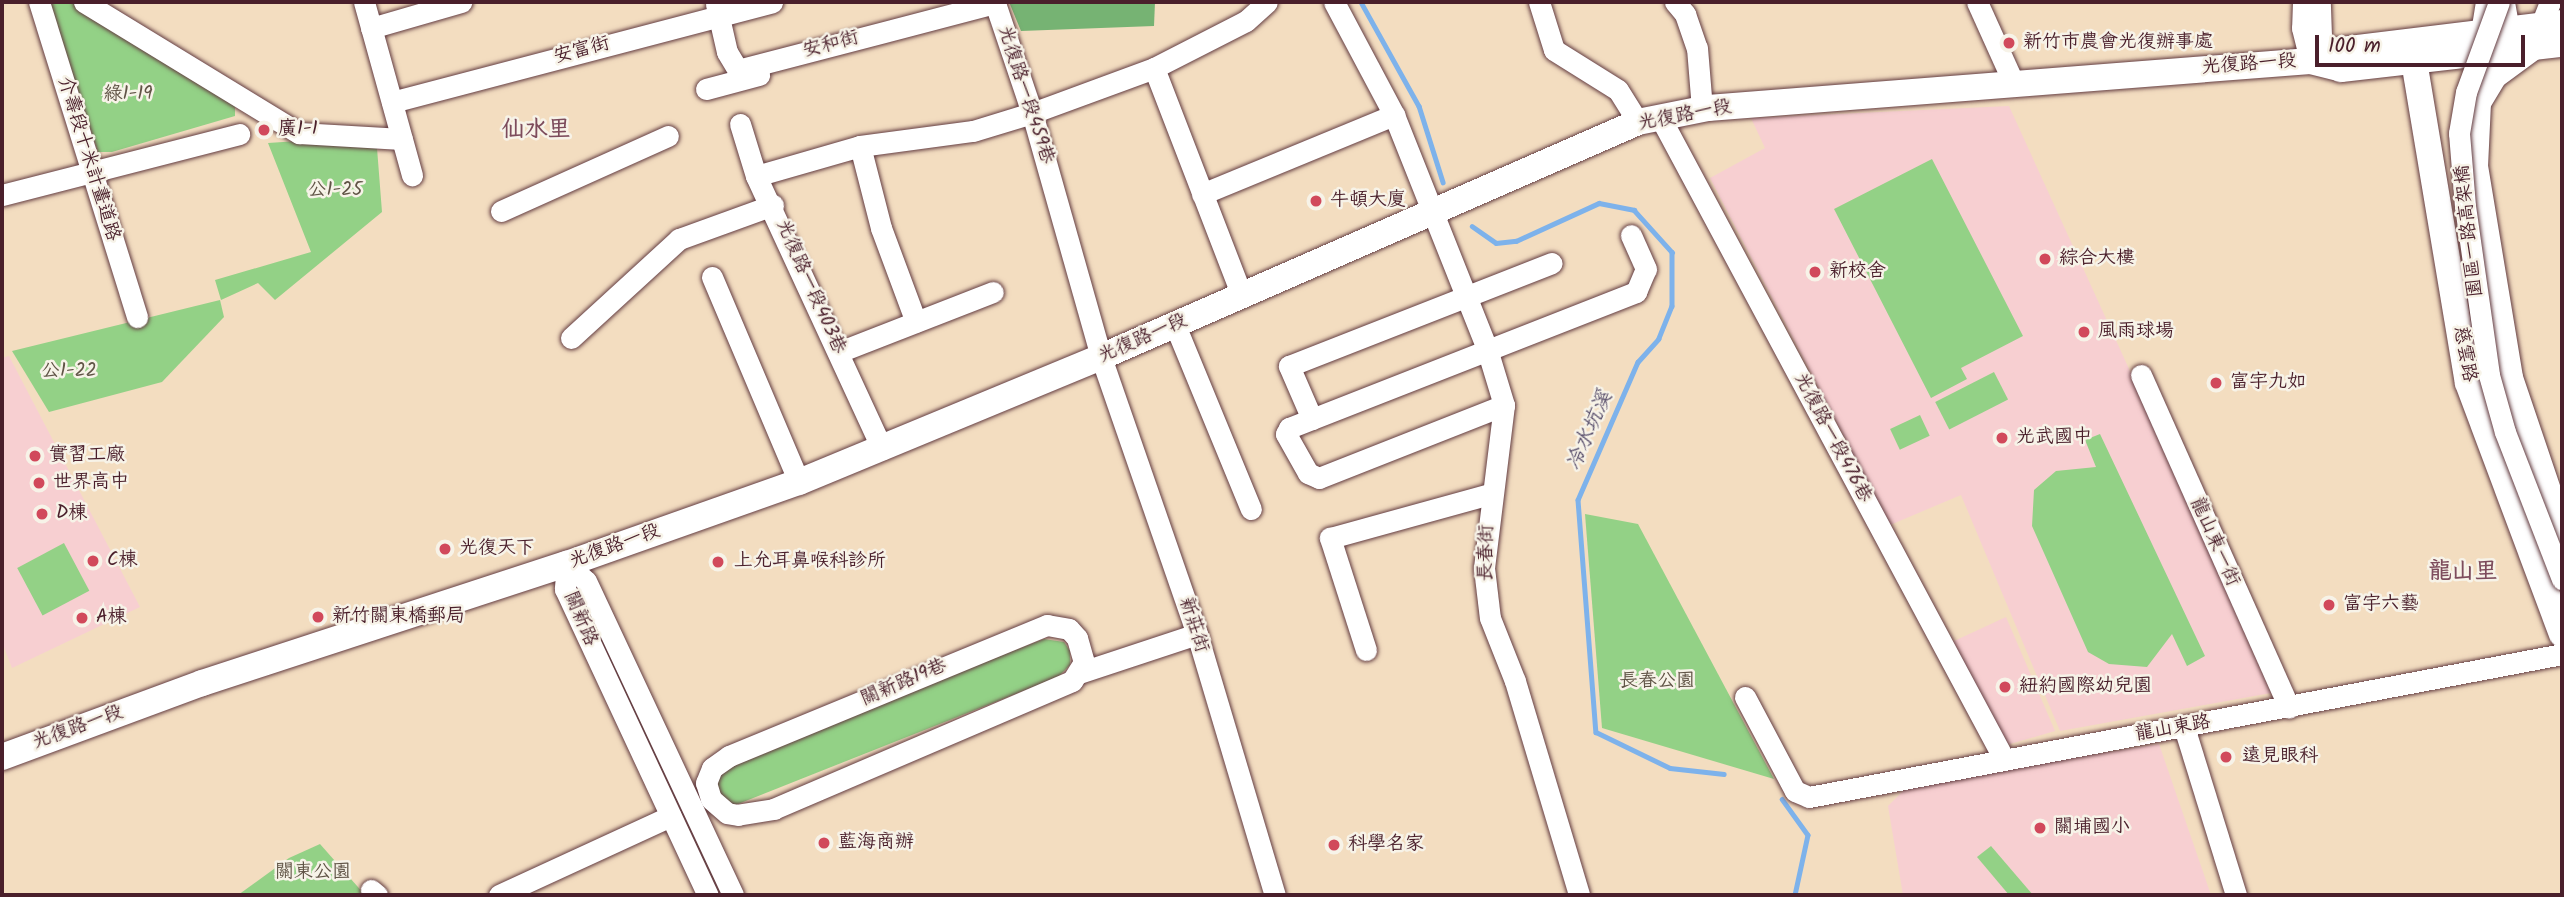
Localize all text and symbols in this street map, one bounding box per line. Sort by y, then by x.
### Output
scale bar [2319,21,2529,65]
street label: 光復路一段459巷 [992,23,1058,167]
street label: 安和街 [801,27,861,63]
text: 100 m [2328,30,2381,63]
place label: 新竹市農會光復辦事處 [2023,32,2213,54]
street label: 安富街 [552,33,612,69]
marker: 新竹市農會光復辦事處 [2001,35,2017,51]
street label: 光復路一段 [2201,50,2297,80]
street label: 介壽段十米計畫道路 [52,74,124,244]
park label: 綠1-19 [104,84,152,106]
street label: 光復路一段 [1636,96,1734,136]
district label: 仙水里 [502,116,570,144]
place label: 廣1-1 [278,119,318,141]
marker: 廣1-1 [256,122,272,138]
street label: 園區一路高架橋 [2452,164,2488,298]
park label: 公1-25 [308,180,362,202]
place label: 牛頓大廈 [1330,190,1406,212]
marker: 牛頓大廈 [1308,193,1324,209]
street label: 光復路一段403巷 [770,216,850,358]
place label: 綜合大樓 [2059,248,2135,270]
marker: 綜合大樓 [2037,251,2053,267]
place label: 新校舍 [1829,261,1886,283]
marker: 新校舍 [1807,264,1823,280]
street label: 光復路一段 [1095,309,1191,369]
place label: 風雨球場 [2098,321,2174,343]
marker: 風雨球場 [2076,324,2092,340]
street label: 慈雲路 [2448,324,2480,384]
park label: 公1-22 [41,361,97,383]
street label: 光復路一段476巷 [1788,369,1876,507]
place label: 富宇九如 [2230,372,2306,394]
marker: 富宇九如 [2208,375,2224,391]
water label: 冷水坑溪 [1561,388,1619,474]
place label: 光武國中 [2016,427,2092,449]
marker: 光武國中 [1994,430,2010,446]
place label: 實習工廠 [49,445,125,467]
marker: 實習工廠 [27,448,43,464]
place label: 世界高中 [53,472,129,494]
marker: 世界高中 [31,475,47,491]
street label: 龍山東一街 [2184,494,2244,590]
place label: D棟 [56,503,87,525]
marker: D棟 [34,506,50,522]
street label: 光復路一段 [566,520,664,574]
street label: 長春街 [1475,524,1499,582]
place label: 光復天下 [459,538,535,560]
marker: 光復天下 [437,541,453,557]
place label: C棟 [107,550,137,572]
place label: 上允耳鼻喉科診所 [734,551,886,573]
marker: 上允耳鼻喉科診所 [708,552,728,572]
marker: C棟 [85,553,101,569]
district label: 龍山里 [2429,558,2497,586]
street label: 關新路 [558,588,602,650]
street label: 新莊街 [1173,594,1213,656]
place label: 富宇六藝 [2343,594,2419,616]
marker: 富宇六藝 [2321,597,2337,613]
place label: 新竹關東橋郵局 [332,606,465,628]
place label: A棟 [96,607,127,629]
marker: 新竹關東橋郵局 [310,609,326,625]
marker: A棟 [74,610,90,626]
street label: 關新路19巷 [858,655,950,711]
park label: 長春公園 [1619,671,1695,693]
place label: 紐約國際幼兒園 [2019,676,2152,698]
marker: 紐約國際幼兒園 [1997,679,2013,695]
street label: 光復路一段 [29,701,127,755]
street label: 龍山東路 [2134,711,2212,747]
place label: 遠見眼科 [2242,746,2318,768]
marker: 遠見眼科 [2216,747,2236,767]
place label: 關埔國小 [2054,817,2130,839]
marker: 關埔國小 [2032,820,2048,836]
place label: 藍海商辦 [838,832,914,854]
place label: 科學名家 [1348,834,1424,856]
marker: 藍海商辦 [816,835,832,851]
marker: 科學名家 [1326,837,1342,853]
park label: 關東公園 [275,862,351,884]

